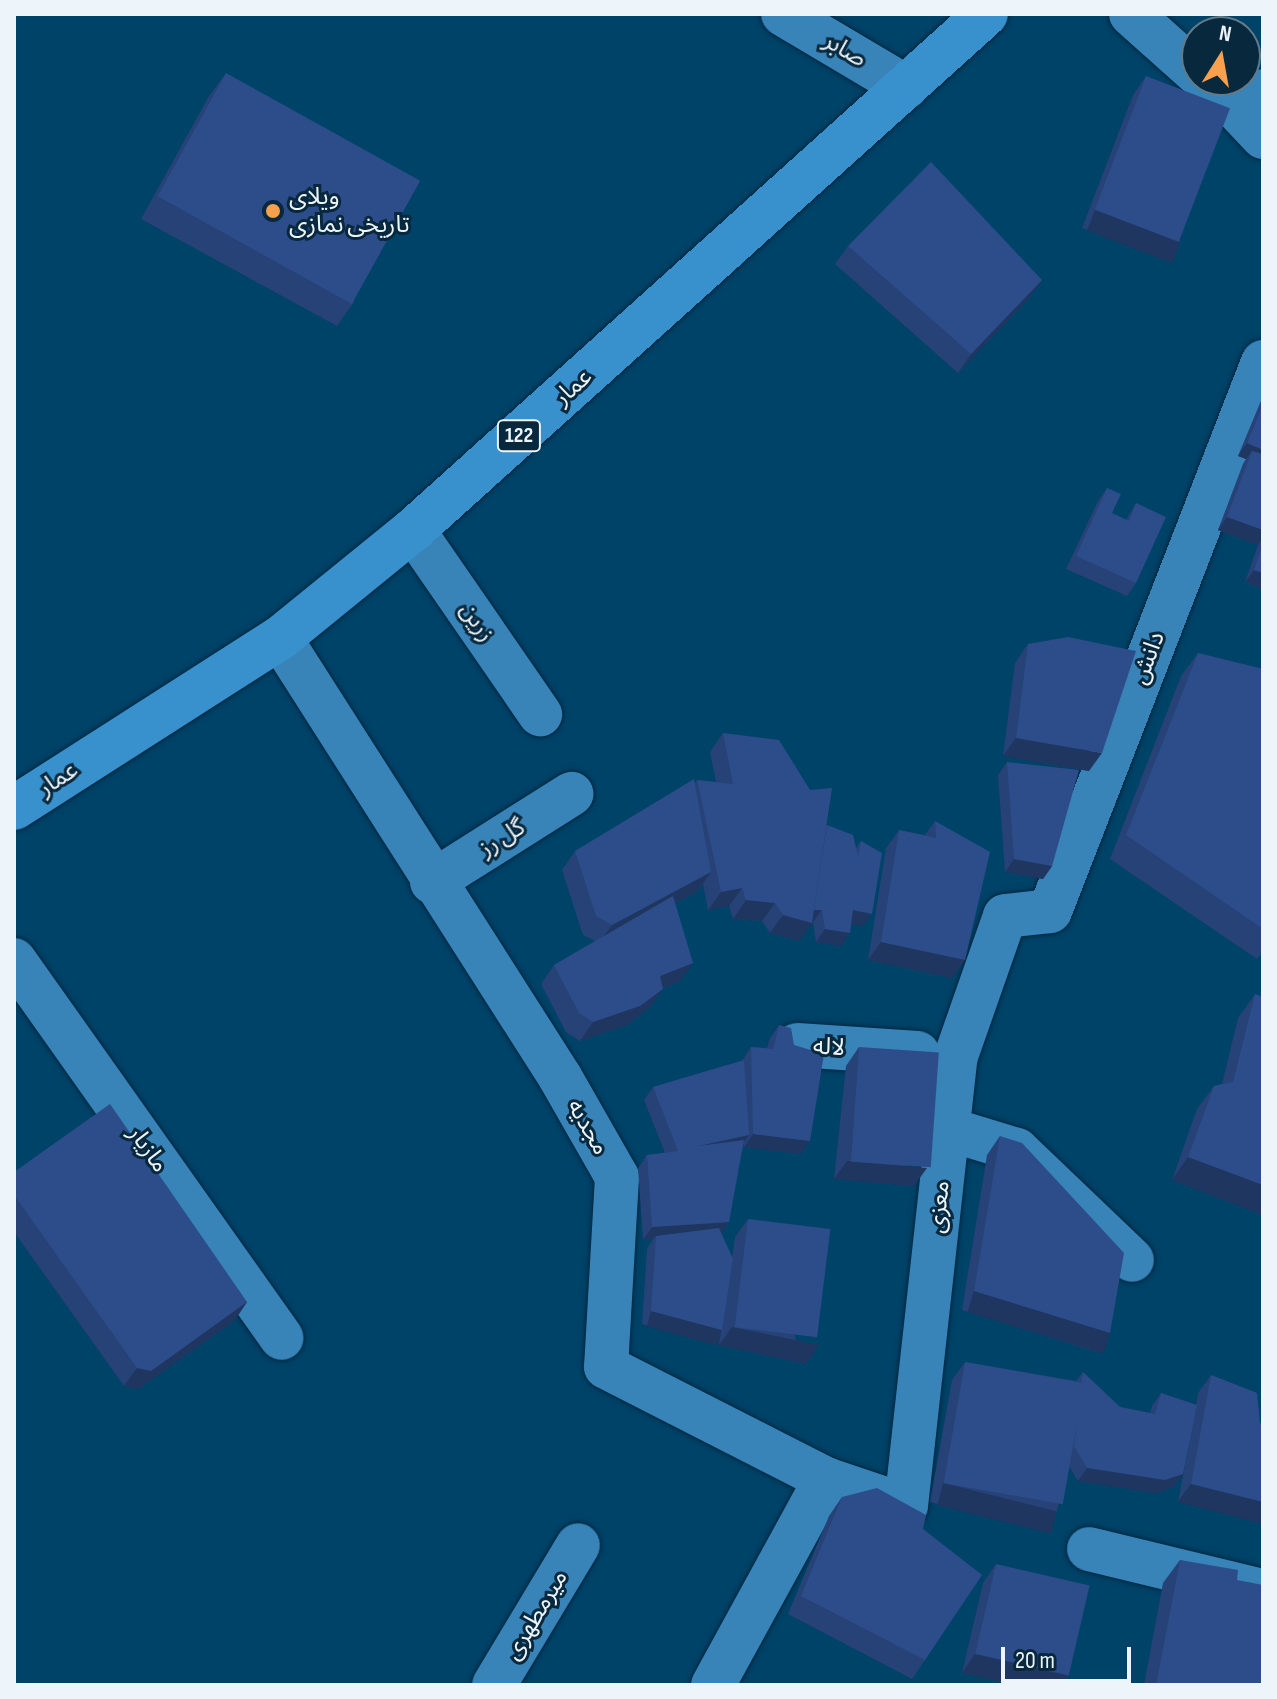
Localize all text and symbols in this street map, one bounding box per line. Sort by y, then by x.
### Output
north arrow [1181,16,1261,96]
text: N [1217,20,1234,48]
street label: صابر [818,26,872,74]
place label: ویلای تاریخی نمازی [289,183,410,239]
marker: ویلای تاریخی نمازی [264,202,282,220]
street label: عمار [548,362,598,412]
road number: 122 [495,418,543,454]
street label: زرین [453,597,501,647]
street label: دانش [1125,628,1171,688]
street label: عمار [33,756,83,802]
street label: گل رز [474,813,530,863]
street label: لاله [812,1032,846,1062]
street label: مجدیه [561,1094,615,1160]
street label: مازیار [122,1120,174,1178]
street label: معزی [922,1179,956,1235]
street label: میرمطهری [498,1565,574,1665]
scale bar [1005,1631,1135,1681]
text: 20 m [1015,1646,1055,1675]

